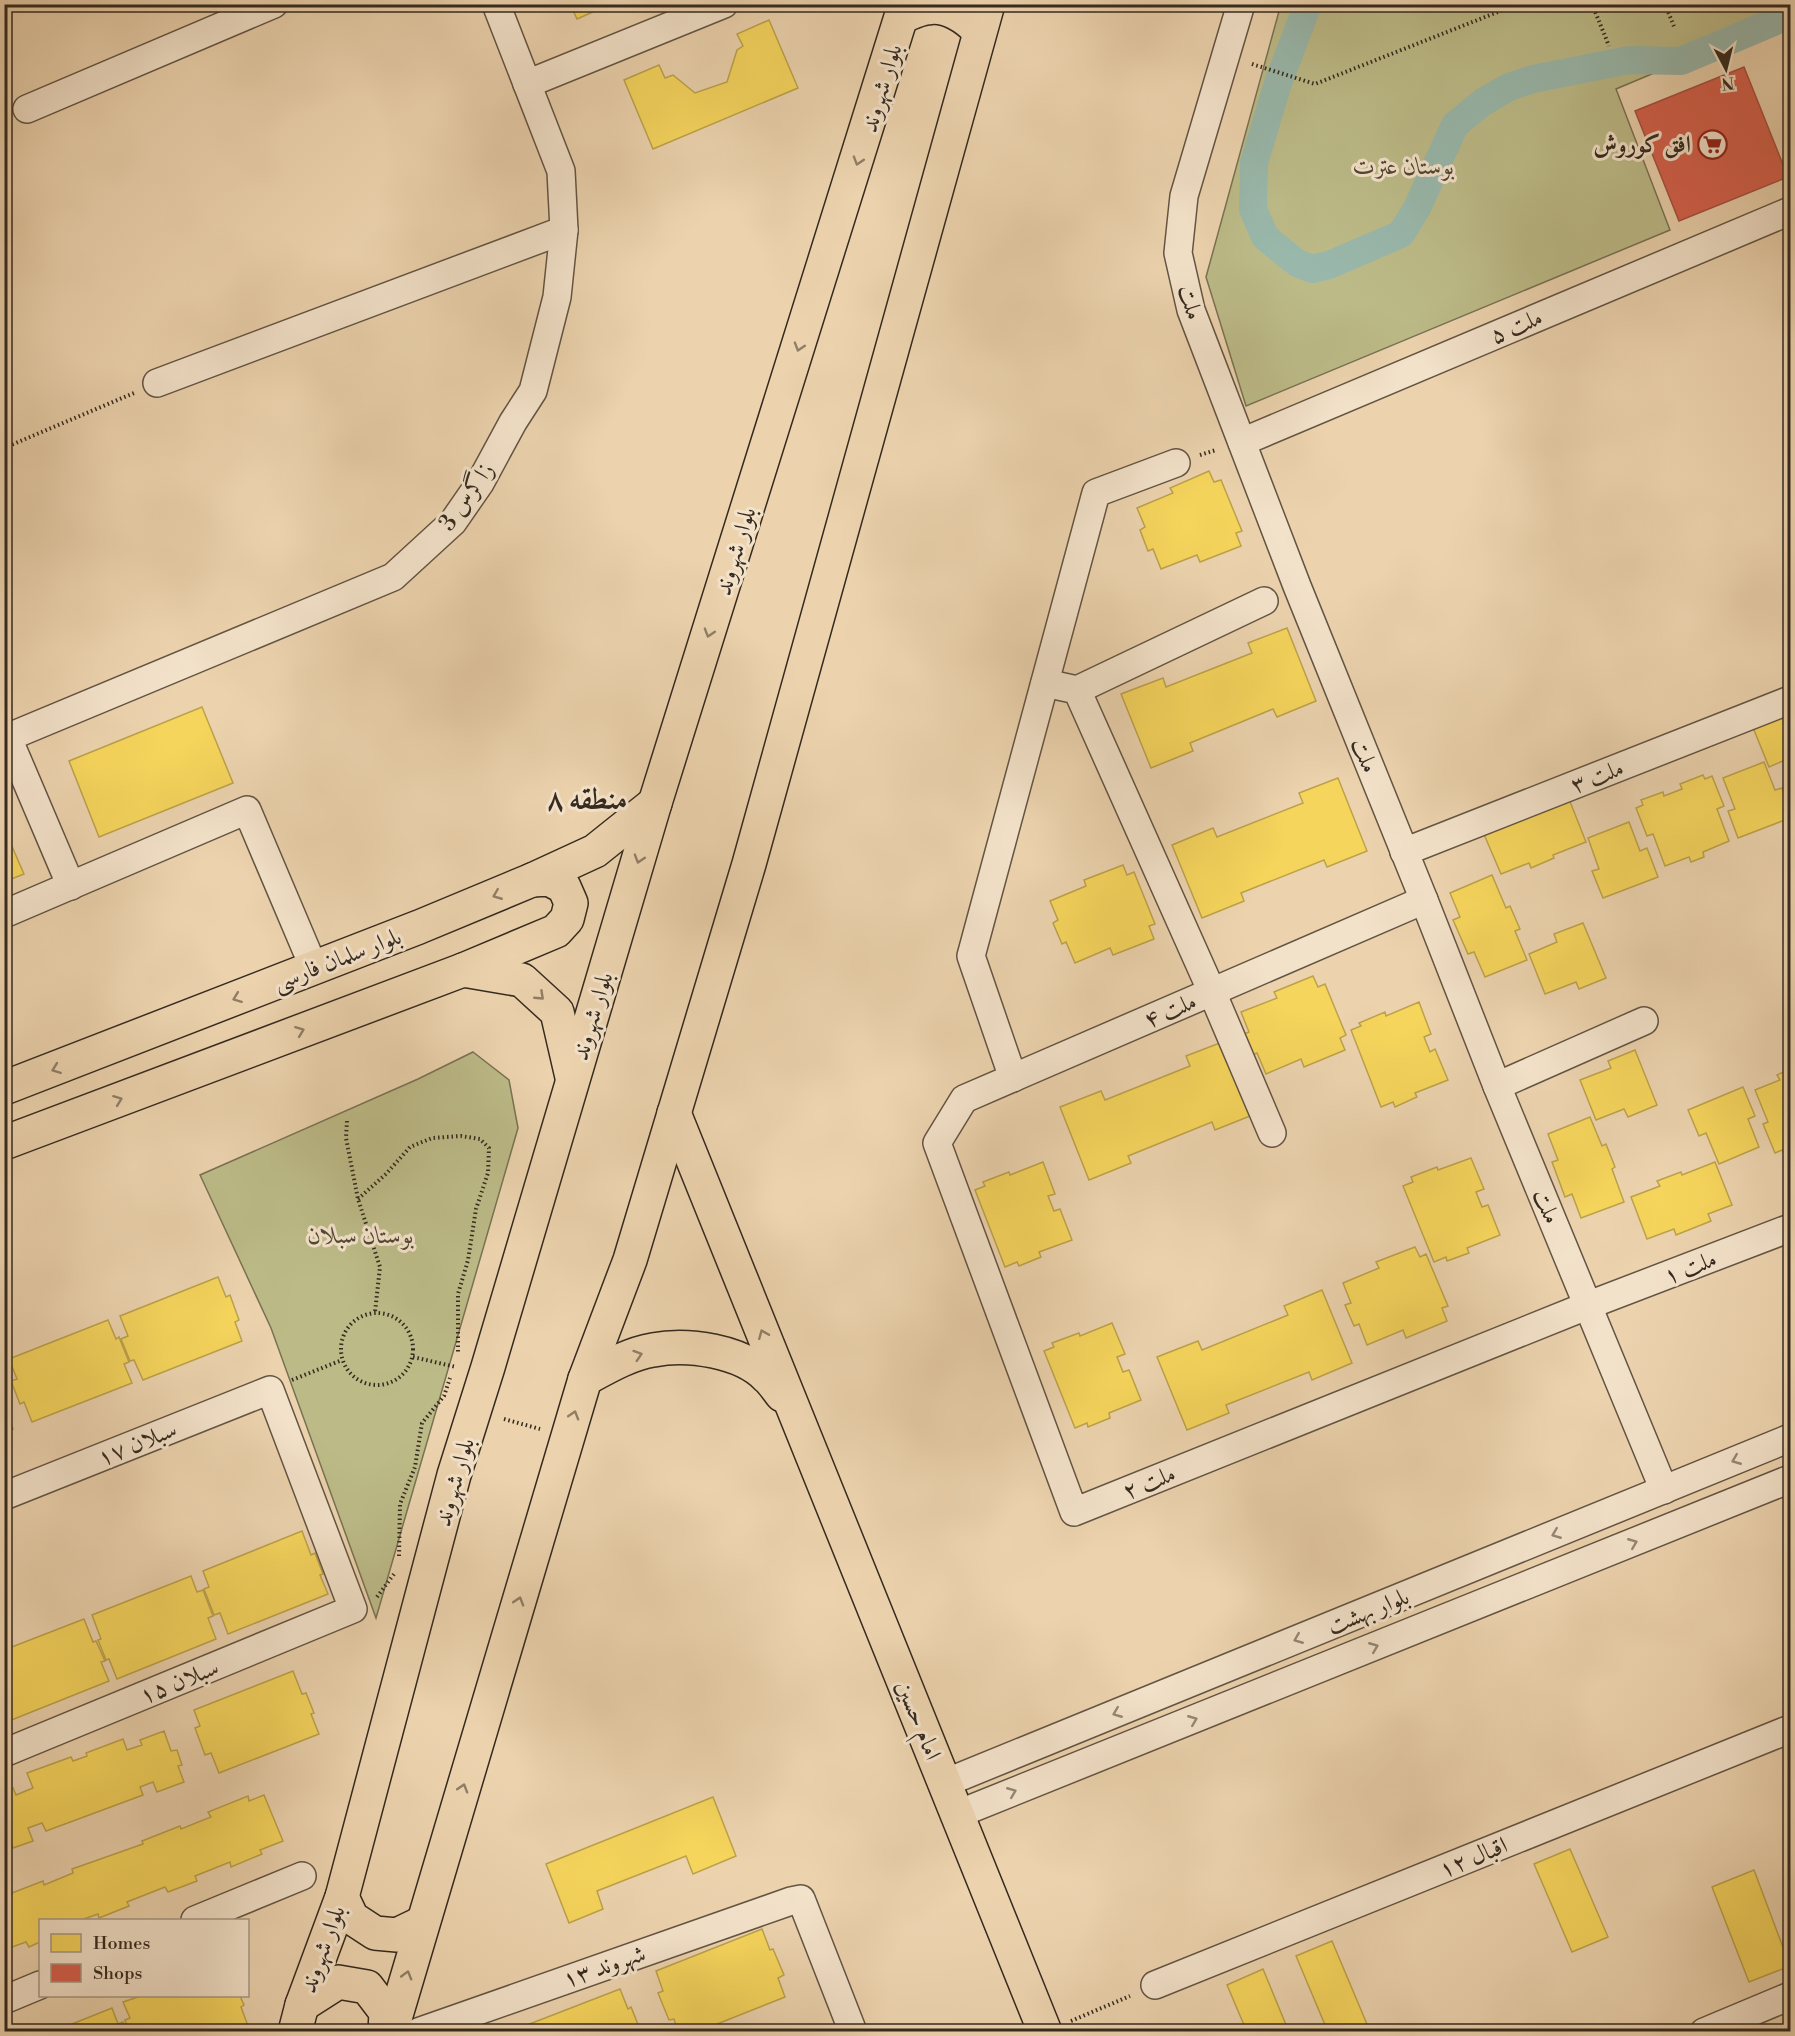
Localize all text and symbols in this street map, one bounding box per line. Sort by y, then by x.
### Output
north arrow [1696,39,1756,99]
street label: بلوار شهروند [854,40,910,136]
text: N [1720,72,1735,94]
supermarket icon: افق کوروش [1696,128,1728,160]
place label: افق کوروش [1593,130,1691,160]
park label: بوستان عترت [1353,152,1455,182]
one-way arrow [852,155,865,166]
street label: ملت [1171,281,1209,323]
street label: ملت ۵ [1486,303,1547,351]
one-way arrow [794,341,806,352]
street label: زاگرس 3 [431,455,501,537]
street label: بلوار شهروند [708,503,764,599]
one-way arrow [704,627,716,638]
street label: ملت [1344,733,1385,777]
street label: ملت ۳ [1567,753,1628,801]
district label: منطقه ۸ [547,781,627,819]
one-way arrow [634,853,646,864]
one-way arrow [492,888,503,900]
street label: بلوار سلمان فارسی [269,922,406,999]
street label: بلوار شهروند [565,968,621,1064]
street label: ملت ۴ [1140,987,1201,1035]
one-way arrow [533,989,544,1000]
one-way arrow [232,990,243,1003]
one-way arrow [294,1026,305,1038]
one-way arrow [51,1061,61,1074]
one-way arrow [112,1095,123,1107]
street label: ملت [1525,1184,1567,1228]
park label: بوستان سبلان [308,1221,415,1251]
street label: ملت ۱ [1660,1244,1721,1292]
one-way arrow [758,1330,770,1341]
one-way arrow [632,1349,643,1362]
one-way arrow [567,1410,579,1421]
street label: سبلان ۱۷ [93,1415,181,1473]
street label: بلوار شهروند [428,1435,482,1530]
one-way arrow [1732,1453,1743,1465]
street label: ملت ۲ [1119,1459,1180,1507]
one-way arrow [1551,1527,1562,1539]
one-way arrow [1627,1538,1638,1550]
street label: بلوار بهشت [1323,1582,1414,1642]
one-way arrow [512,1597,524,1607]
one-way arrow [1293,1632,1304,1644]
one-way arrow [1368,1642,1379,1654]
street label: سبلان ۱۵ [135,1653,223,1711]
street label: امام حسین [884,1676,948,1767]
one-way arrow [1112,1706,1123,1718]
one-way arrow [1187,1714,1198,1727]
one-way arrow [456,1783,468,1794]
one-way arrow [1006,1787,1017,1799]
street label: اقبال ۱۲ [1435,1831,1512,1885]
street label: بلوار شهروند [293,1902,353,1997]
legend [39,1919,249,1997]
text: Homes [93,1932,150,1955]
street label: شهروند ۱۳ [559,1939,650,1995]
text: Shops [93,1962,143,1985]
one-way arrow [400,1970,412,1981]

